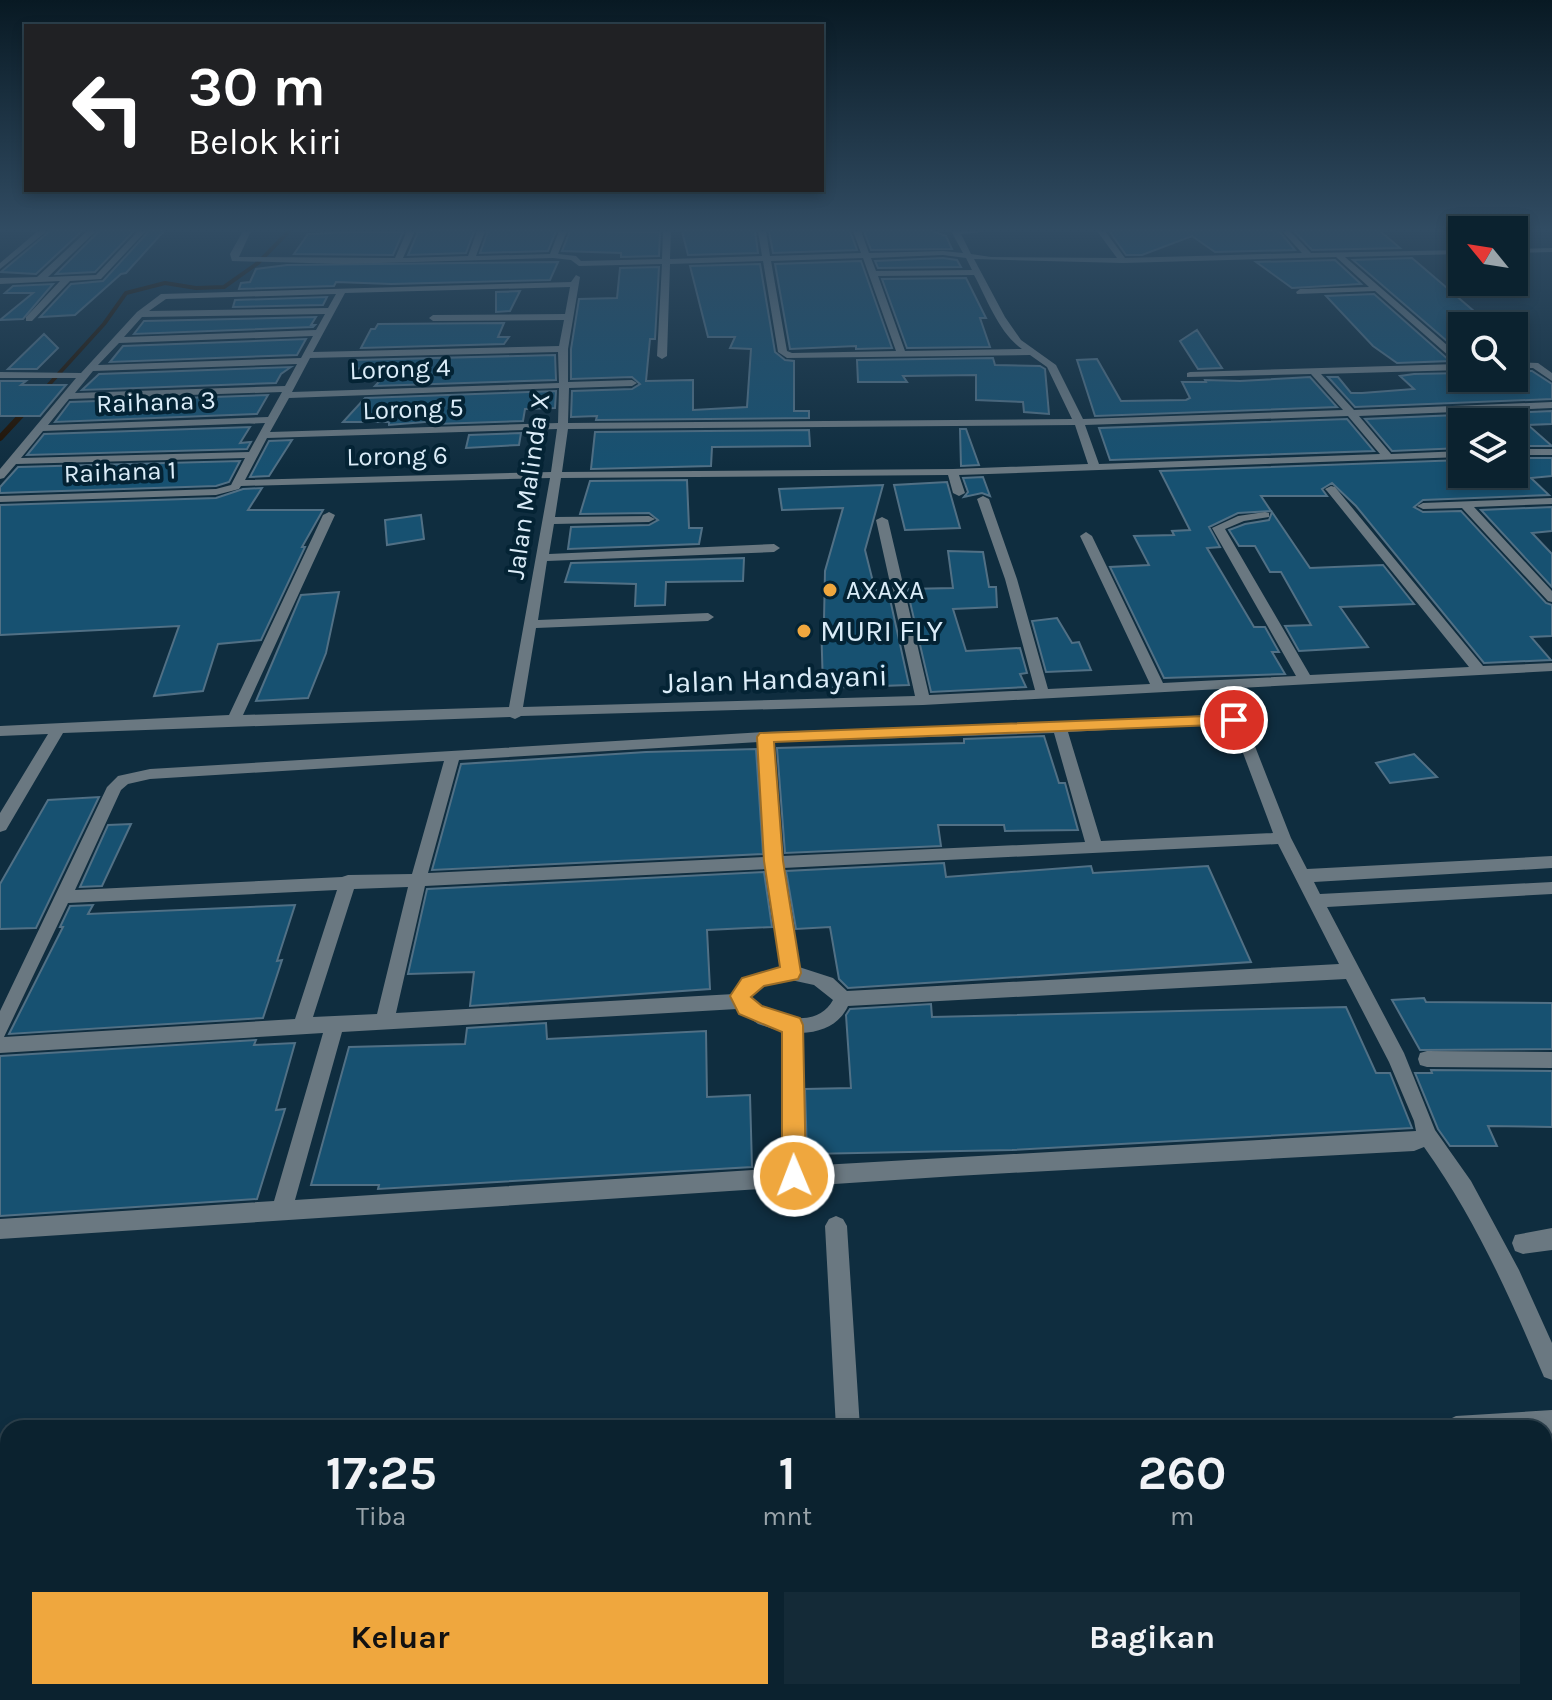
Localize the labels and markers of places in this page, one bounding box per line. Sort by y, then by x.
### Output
place label: AXAXA [846,575,924,606]
marker: AXAXA [821,581,839,599]
place label: MURI FLY [820,613,944,649]
marker: MURI FLY [795,622,813,640]
pin [1200,686,1268,754]

